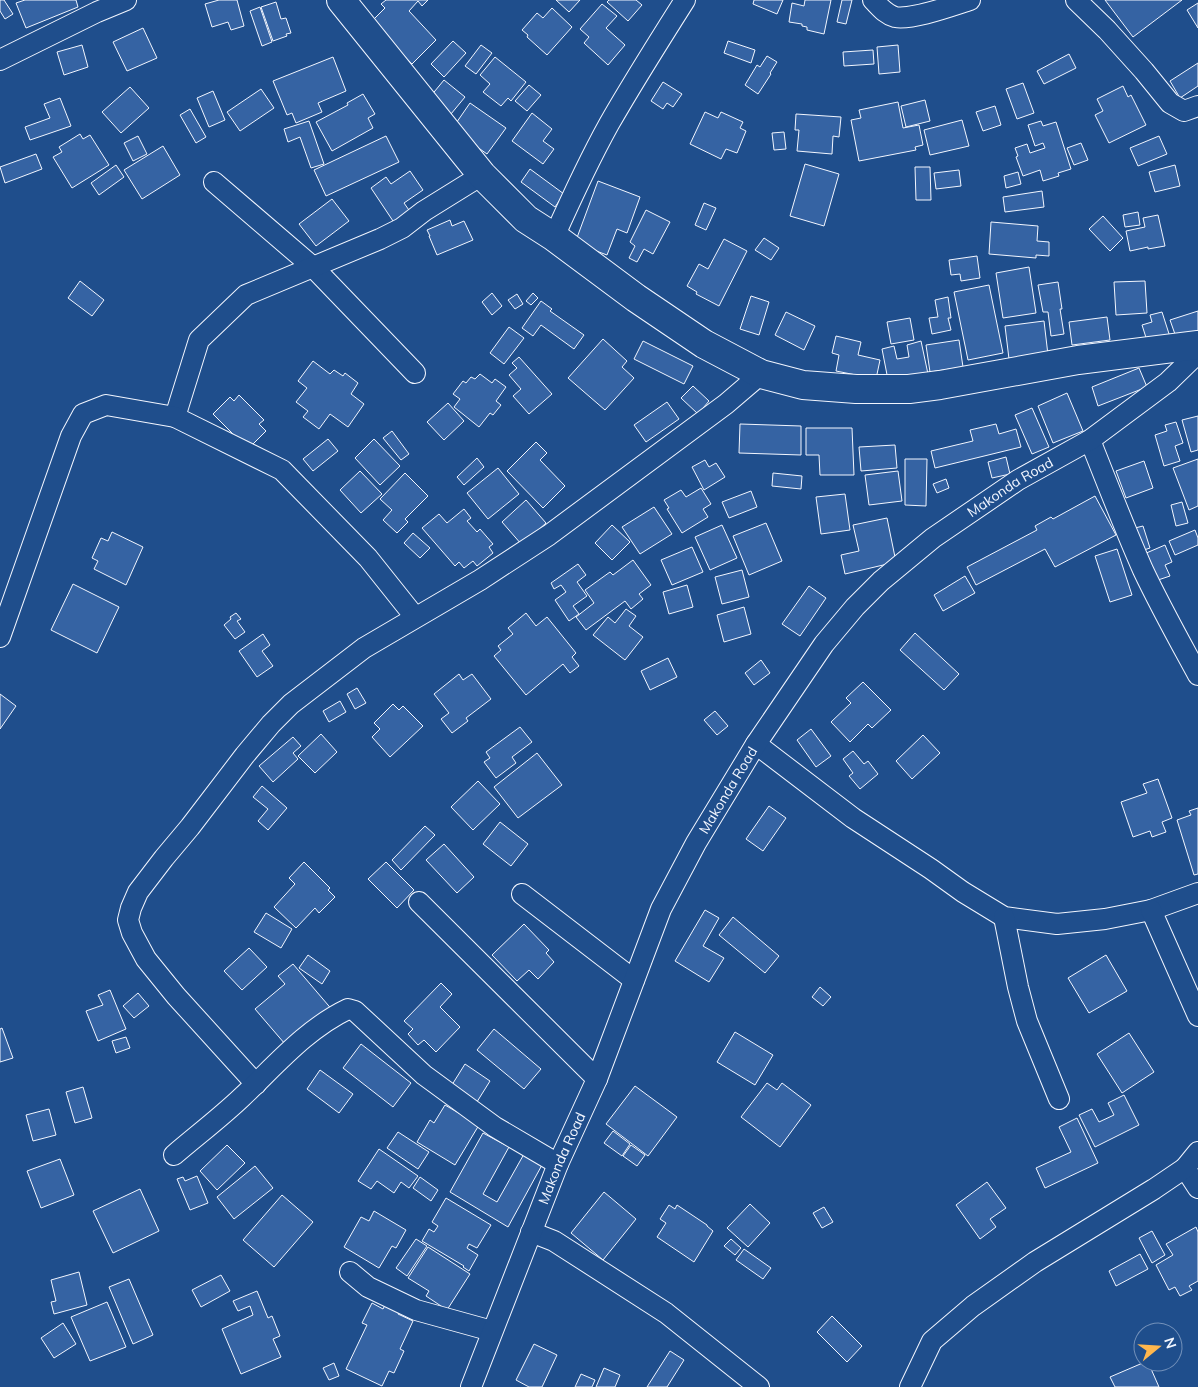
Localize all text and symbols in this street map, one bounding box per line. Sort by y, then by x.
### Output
street label: Makonda Road [964,453,1056,521]
street label: Makonda Road [695,743,761,837]
street label: Makonda Road [534,1109,589,1207]
north arrow [1133,1322,1183,1372]
text: N [1160,1335,1181,1351]

